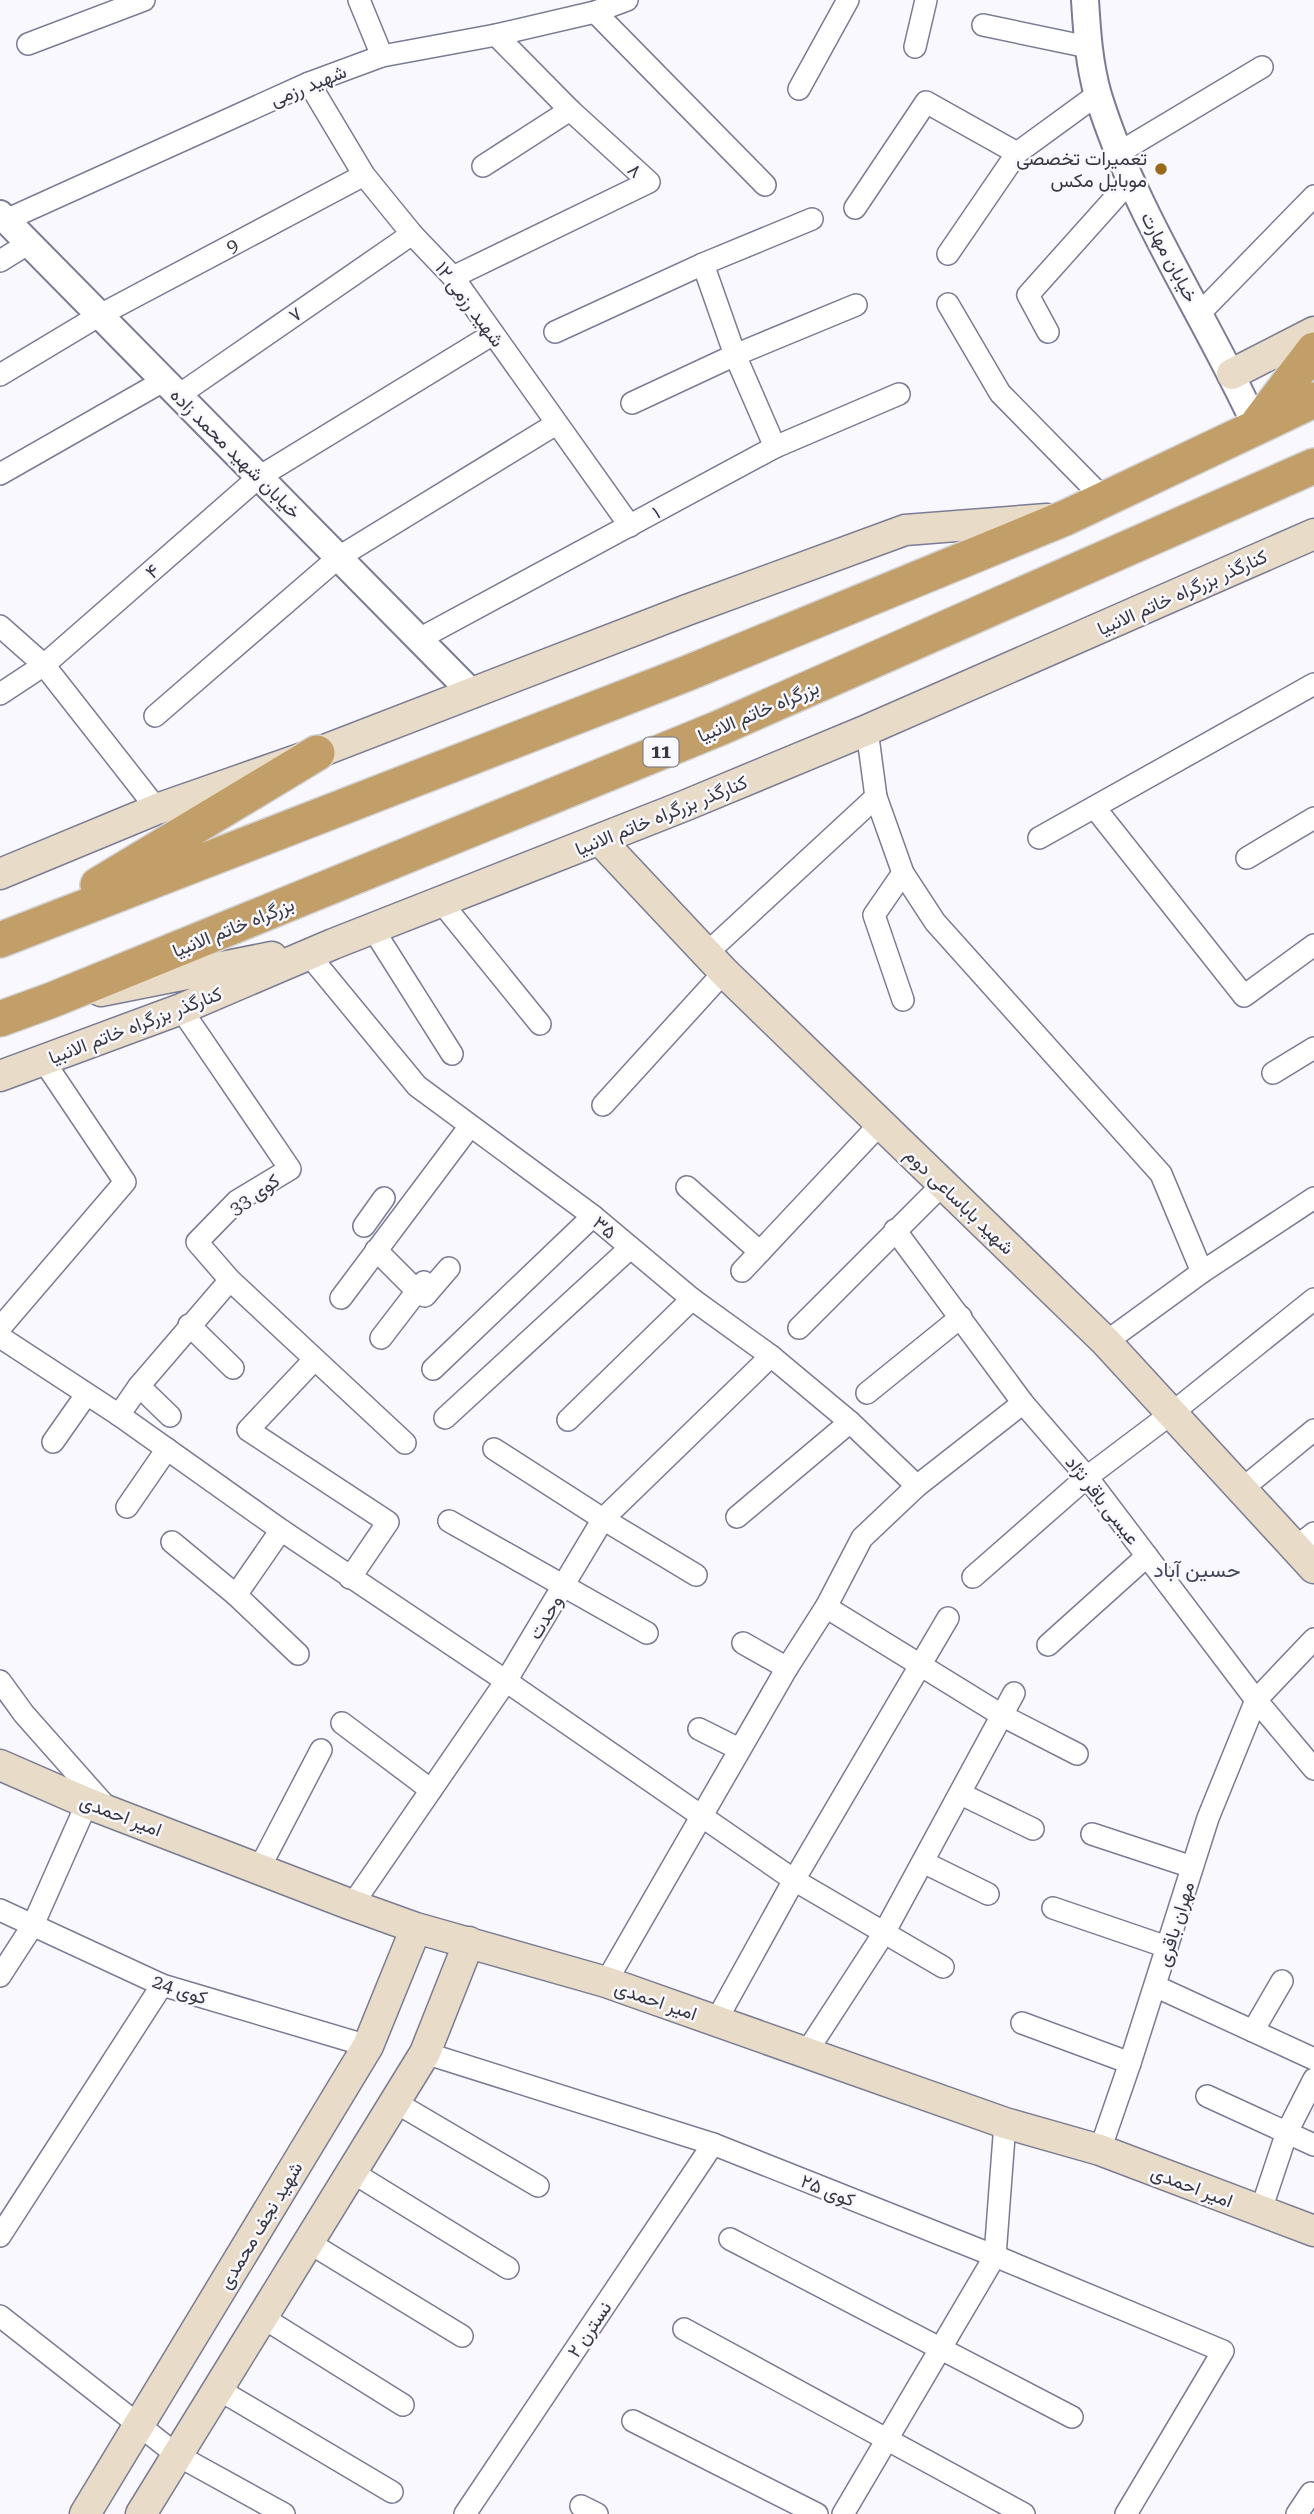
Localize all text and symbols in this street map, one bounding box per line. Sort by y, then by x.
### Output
street label: شهید رزمی [267,60,350,111]
place label: تعمیرات تخصصی موبایل مکس [1016,147,1147,192]
street label: ۸ [623,158,647,183]
marker: تعمیرات تخصصی موبایل مکس [1153,161,1169,177]
street label: خیابان مهارت [1136,208,1203,306]
street label: 9 [222,233,242,258]
street label: شهید رزمی ۱۲ [430,257,509,351]
street label: ۷ [284,302,306,327]
street label: خیابان شهید محمد زاده [165,383,306,524]
street label: ۱ [648,501,664,524]
street label: کنارگذر بزرگراه خاتم الانبیا [1094,545,1271,641]
street label: ۴ [141,559,164,584]
street label: بزرگراه خاتم الانبیا [694,676,823,748]
road number: 11 [644,738,678,766]
street label: کنارگذر بزرگراه خاتم الانبیا [572,770,751,861]
street label: بزرگراه خاتم الانبیا [169,893,298,963]
street label: کنارگذر بزرگراه خاتم الانبیا [45,982,225,1070]
street label: شهید باباساعی دوم [899,1143,1019,1260]
street label: کوی 33 [225,1169,284,1220]
street label: ۳۵ [588,1211,621,1244]
street label: عیسی باقر نژاد [1061,1451,1145,1550]
district label: حسین آباد [1153,1558,1241,1582]
street label: وحدت [523,1591,568,1644]
street label: امیر احمدی [77,1789,165,1842]
street label: مهران باقری [1152,1879,1199,1969]
street label: کوی 24 [149,1969,210,2010]
street label: امیر احمدی [612,1976,700,2025]
street label: شهید نجف محمدی [213,2157,308,2293]
street label: امیر احمدی [1148,2160,1236,2213]
street label: کوی ۲۵ [797,2169,858,2212]
street label: نسترن ۲ [562,2297,616,2362]

